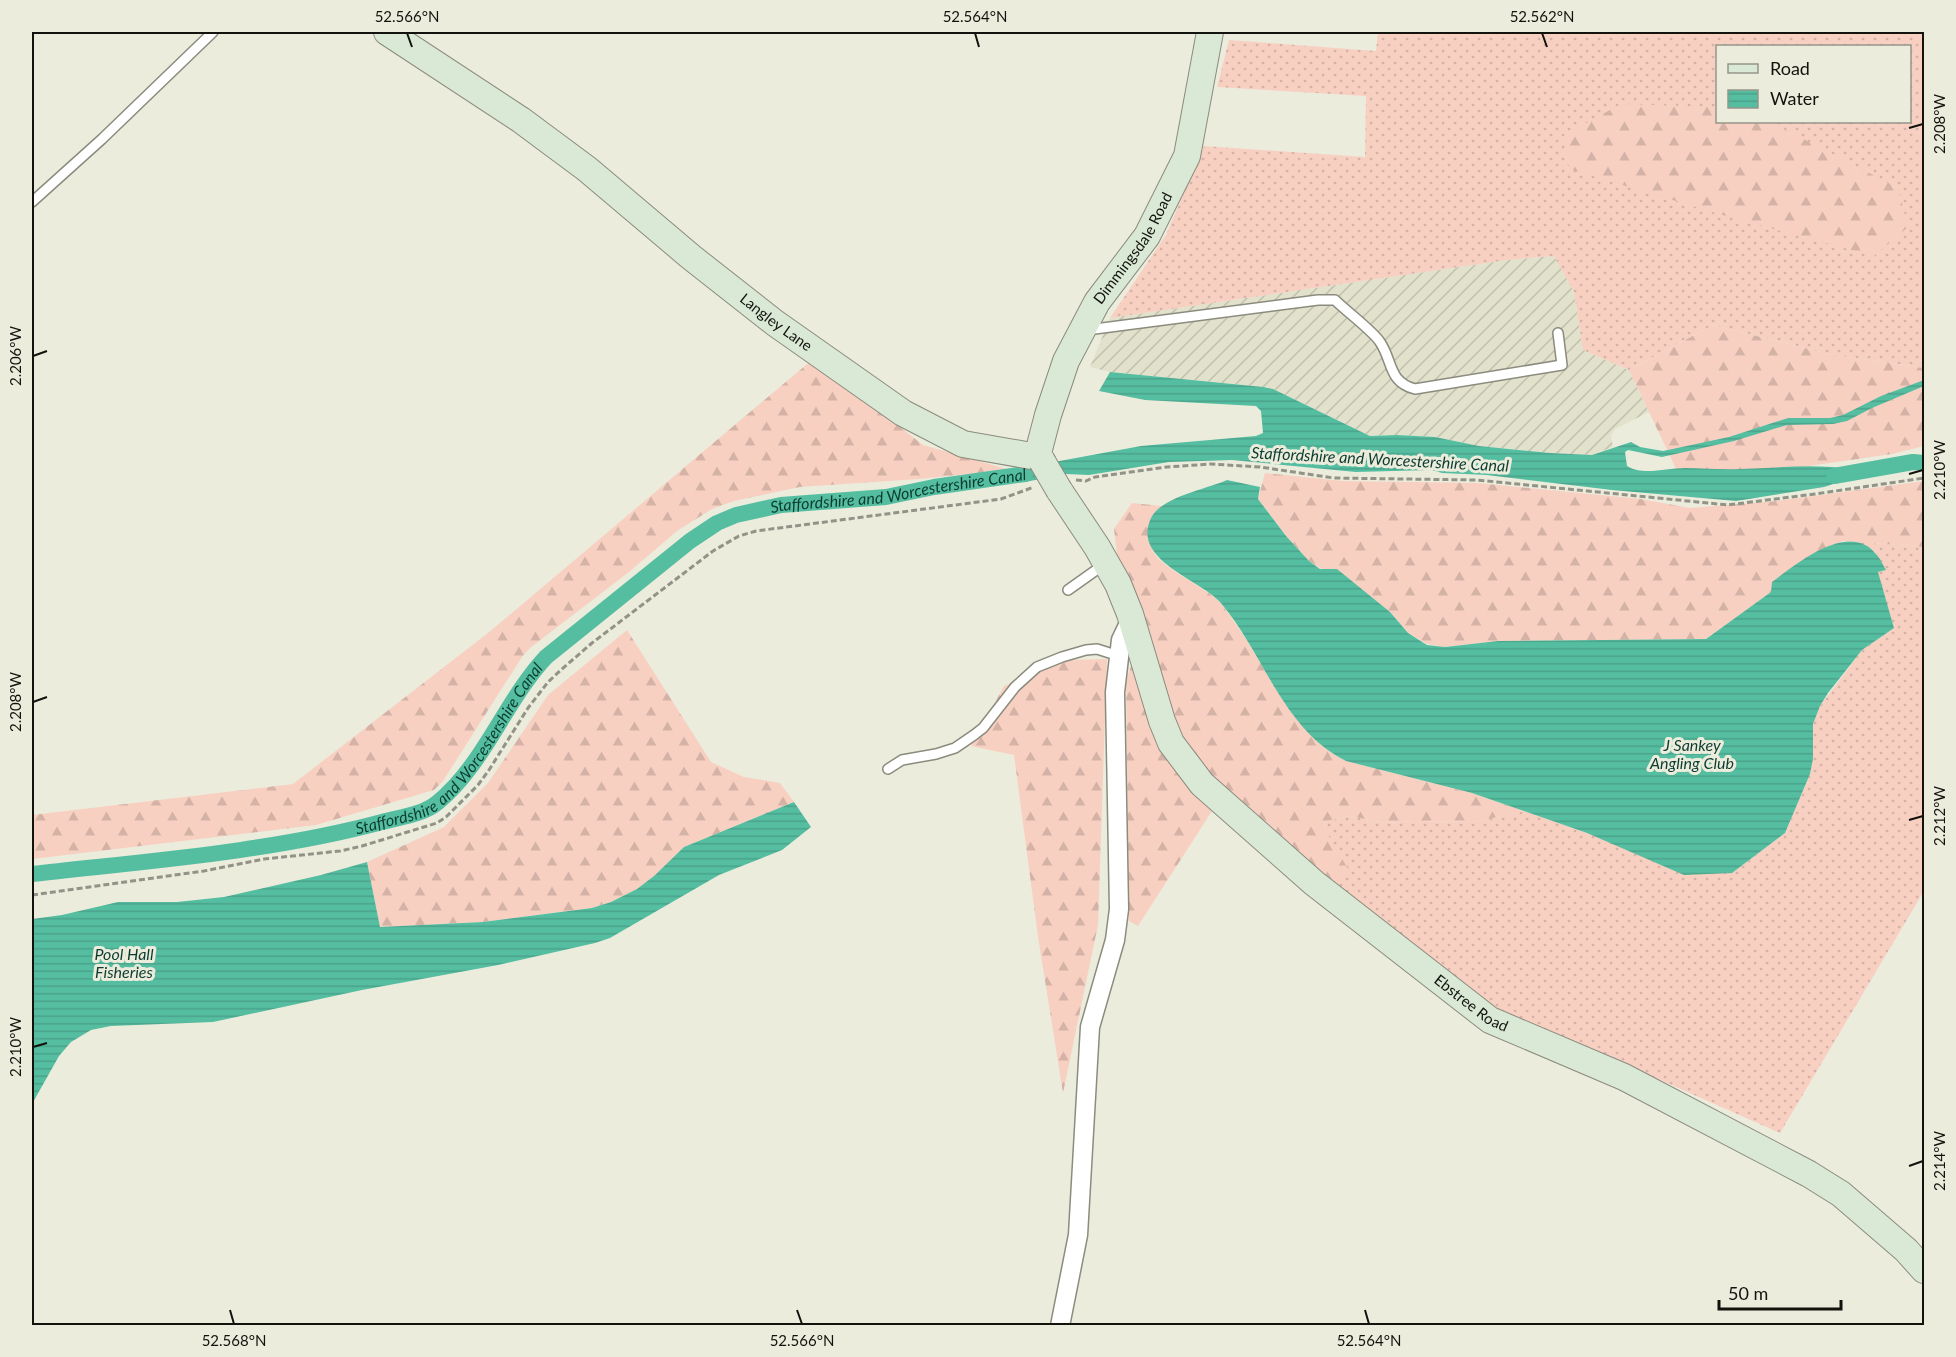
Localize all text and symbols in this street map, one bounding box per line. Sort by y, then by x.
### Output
text: 52.566°N [375,7,439,25]
text: 52.564°N [943,7,1007,25]
text: 52.562°N [1510,7,1574,25]
legend [1716,45,1911,123]
text: Road [1770,57,1810,79]
text: Water [1770,87,1819,109]
text: 2.208°W [1930,93,1948,154]
street label: Dimmingsdale Road [1089,189,1175,307]
street label: Langley Lane [737,289,816,354]
text: 2.206°W [6,325,24,386]
text: 2.210°W [1930,439,1948,500]
water label: Staffordshire and Worcestershire Canal [1251,442,1510,475]
water label: Staffordshire and Worcestershire Canal [768,464,1028,516]
water label: Staffordshire and Worcestershire Canal [353,658,546,837]
text: 2.208°W [6,671,24,732]
water label: J Sankey Angling Club [1649,735,1734,772]
text: 2.212°W [1930,785,1948,846]
water label: Pool Hall Fisheries [94,944,154,981]
street label: Ebstree Road [1431,970,1511,1035]
text: 2.210°W [6,1016,24,1077]
text: 2.214°W [1930,1130,1948,1191]
scale bar [1719,1273,1840,1311]
text: 50 m [1728,1282,1768,1304]
text: 52.568°N [202,1331,266,1349]
text: 52.566°N [770,1331,834,1349]
text: 52.564°N [1337,1331,1401,1349]

